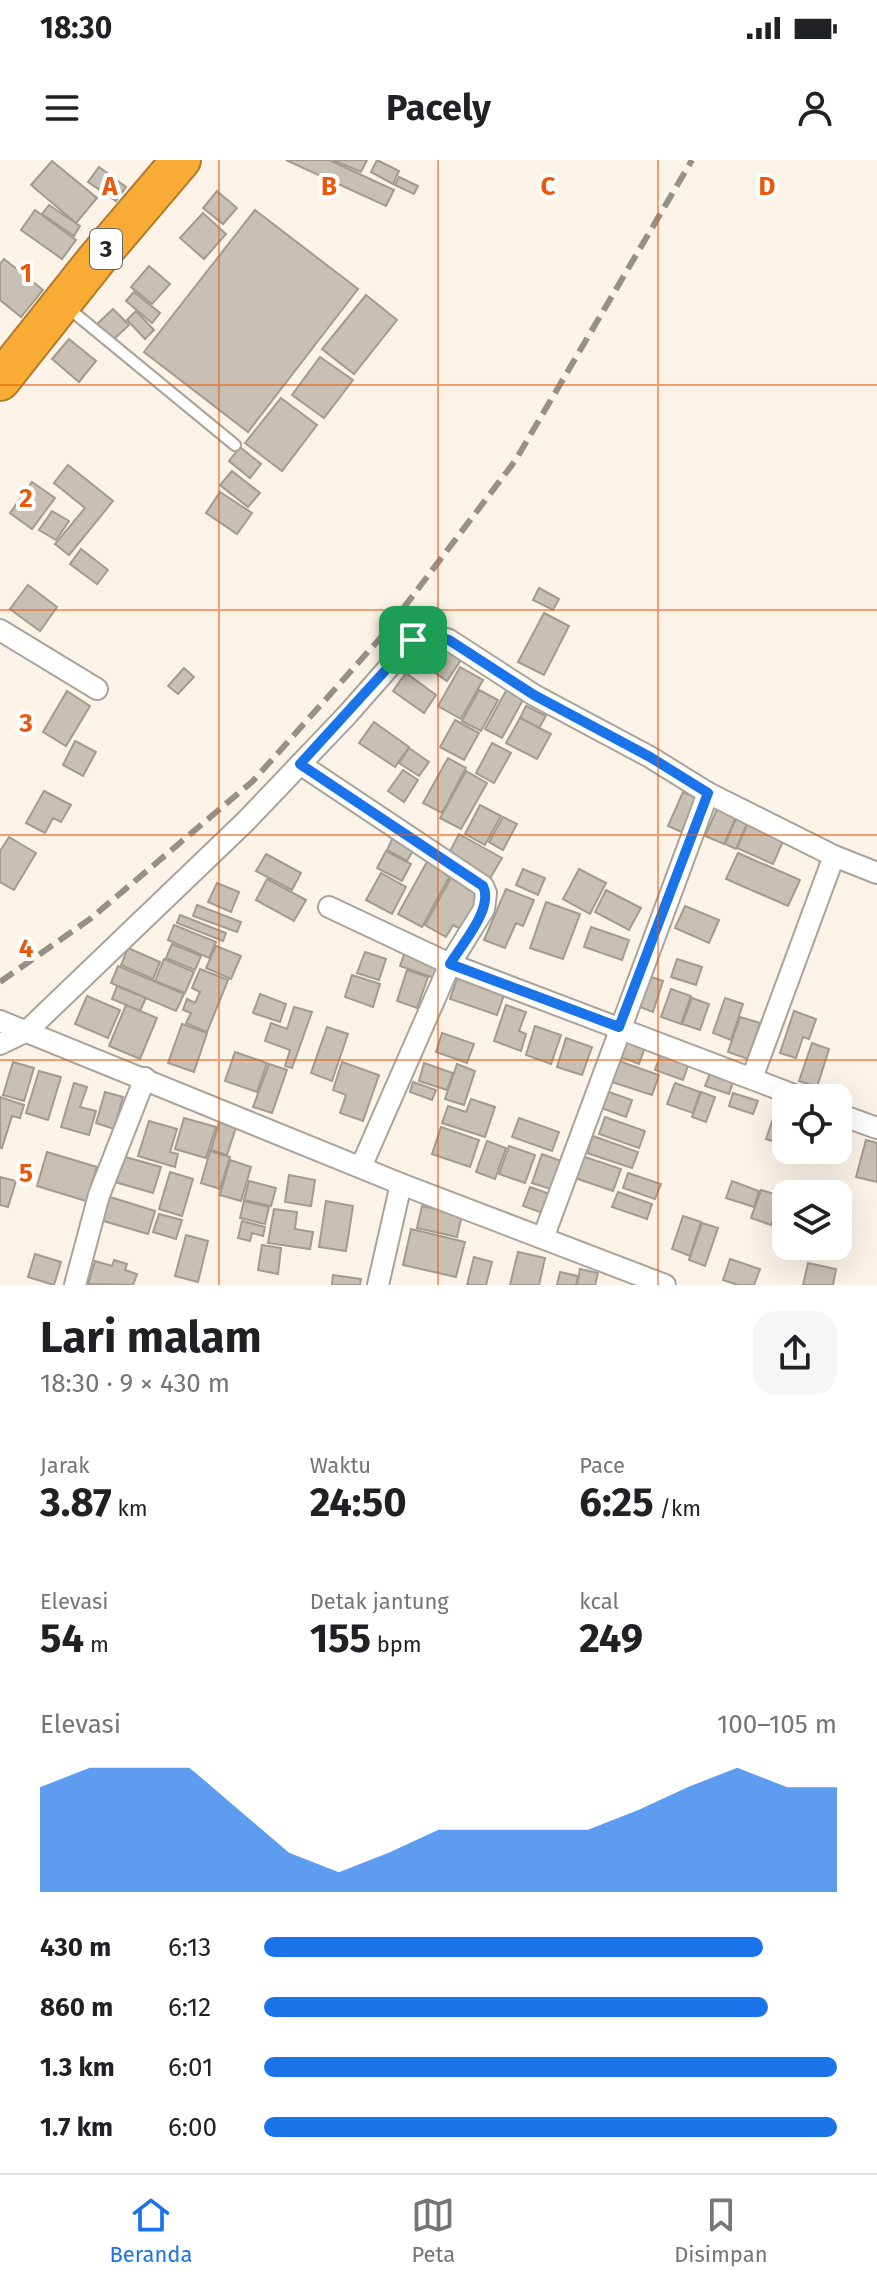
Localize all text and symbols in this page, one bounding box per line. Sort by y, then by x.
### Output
text: 18:30 [40,10,112,46]
icon: menu [40,86,84,130]
text: Pacely [386,86,491,130]
icon: person [793,86,837,130]
text: A [101,171,118,202]
text: B [321,171,337,202]
text: C [541,171,556,202]
text: D [759,171,776,202]
road number: 3 [90,229,122,269]
text: 1 [20,258,32,289]
text: 2 [19,483,33,514]
pin [379,606,447,674]
icon: arrive [391,618,435,662]
text: 3 [18,708,33,739]
text: 4 [19,933,34,964]
map controls [772,1084,852,1260]
button: locate [772,1084,852,1164]
text: 5 [19,1158,33,1189]
button: layers [772,1180,852,1260]
text: Lari malam [40,1311,262,1364]
button: share [753,1311,837,1395]
text: 18:30 · 9 × 430 m [40,1368,230,1399]
text: Jarak [40,1452,90,1479]
text: Waktu [310,1452,371,1479]
text: Pace [579,1452,625,1479]
text: 3.87 [40,1479,112,1527]
text: 24:50 [310,1479,407,1527]
text: 6:25 [579,1479,654,1527]
text: km [112,1495,148,1522]
text: /km [654,1495,701,1522]
text: Elevasi [40,1588,109,1615]
text: Detak jantung [310,1588,449,1615]
text: kcal [579,1588,619,1615]
text: 54 [40,1615,84,1663]
text: 155 [310,1615,371,1663]
text: 249 [579,1615,643,1663]
text: m [84,1631,109,1658]
text: bpm [371,1631,422,1658]
text: Elevasi [40,1709,121,1740]
text: 100–105 m [717,1709,837,1740]
text: 430 m [40,1932,111,1963]
text: 6:13 [168,1932,211,1963]
text: 860 m [40,1992,113,2023]
text: 6:12 [168,1992,211,2023]
text: 1.3 km [40,2052,115,2083]
text: 6:01 [168,2052,213,2083]
text: 1.7 km [40,2112,113,2143]
text: 6:00 [168,2112,217,2143]
tab: Beranda [109,2193,192,2268]
tab: Peta [411,2193,455,2268]
tab: Disimpan [674,2193,768,2268]

